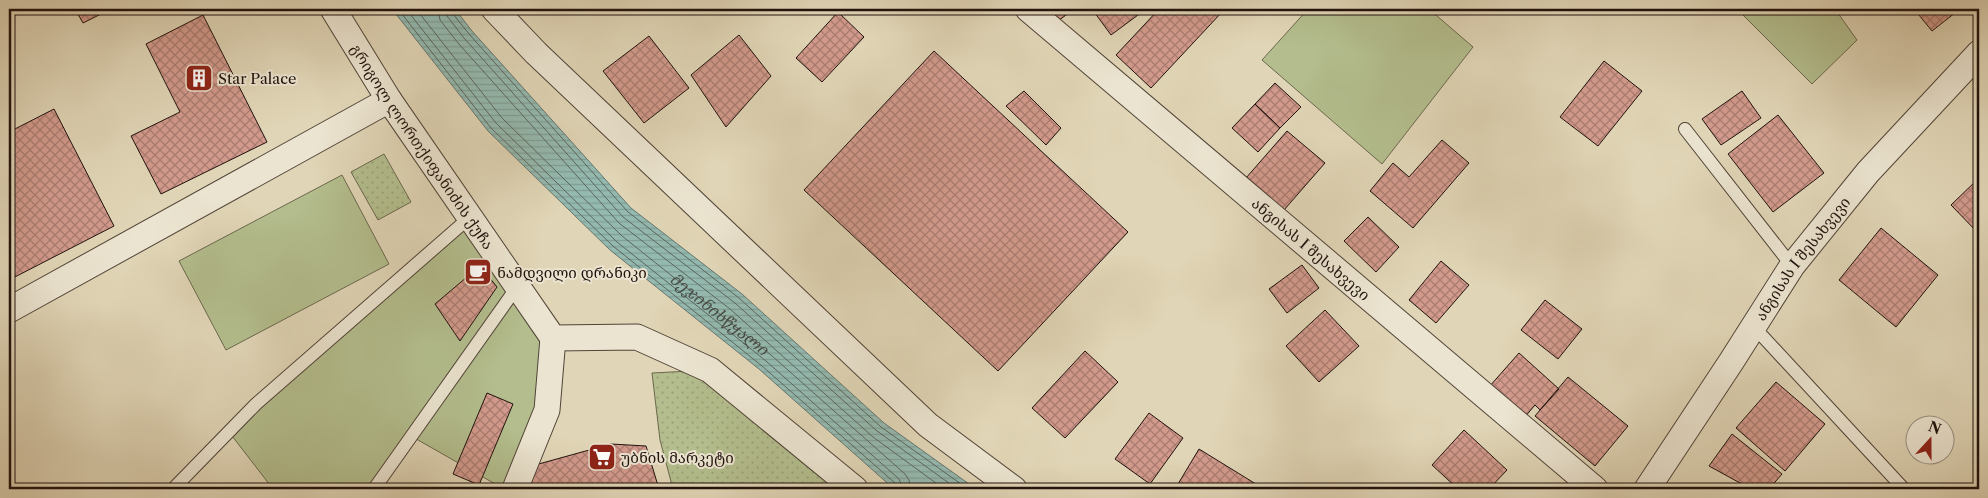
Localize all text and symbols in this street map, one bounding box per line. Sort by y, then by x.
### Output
street label: გრიგოლ ლორთქიფანიძის ქუჩა [347,40,498,253]
building icon: Star Palace [184,63,214,93]
place label: Star Palace [218,69,296,88]
street label: ანგისას I შესახვევი [1248,193,1374,304]
street label: ანგისას I შესახვევი [1750,193,1854,324]
cafe icon: ნამდვილი დრანიკი [463,257,493,287]
place label: ნამდვილი დრანიკი [497,263,647,282]
water label: მეჯინისწყალი [666,269,774,360]
north arrow [1906,416,1956,466]
text: N [1926,417,1944,438]
supermarket icon: უბნის მარკეტი [587,442,617,472]
place label: უბნის მარკეტი [621,448,734,467]

